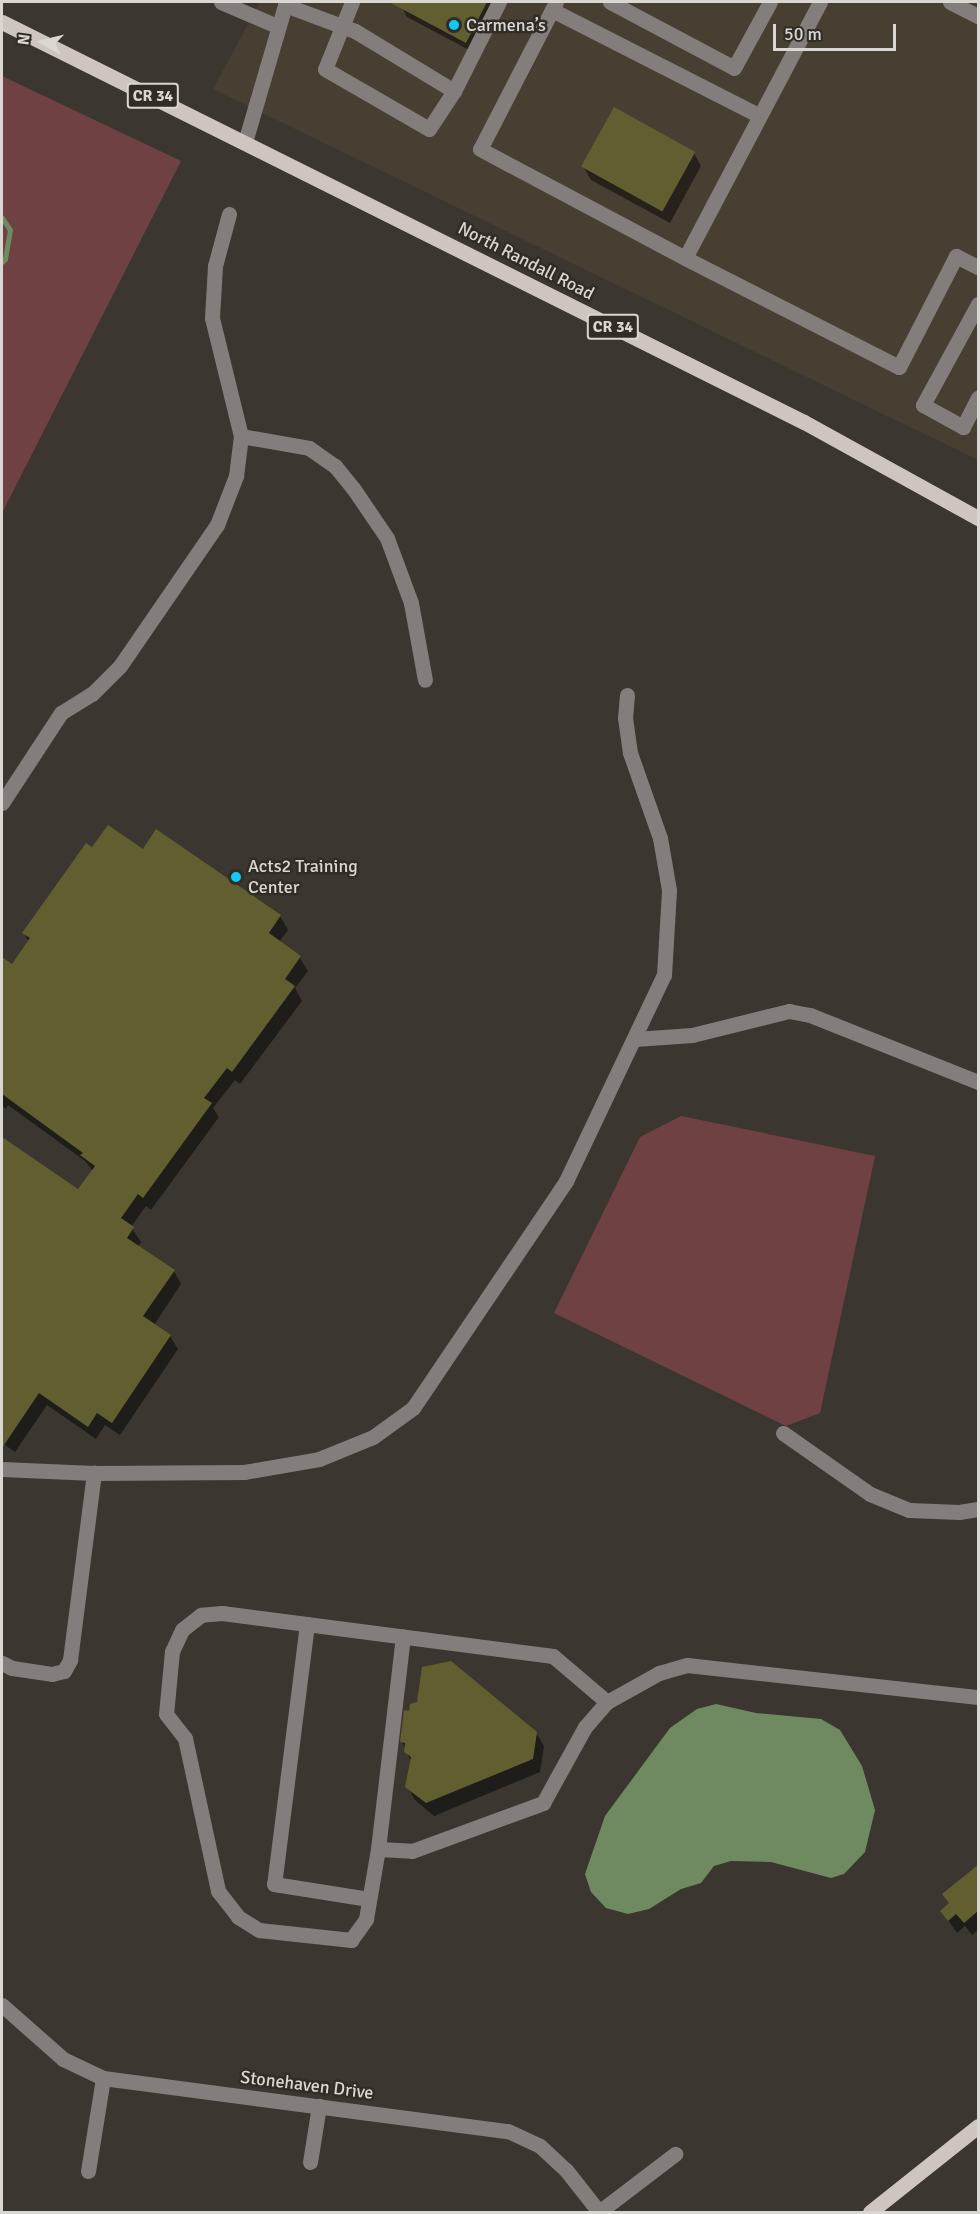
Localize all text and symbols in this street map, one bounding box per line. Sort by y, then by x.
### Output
north arrow [12,12,72,72]
scale bar [776,12,899,50]
place label: Carmena’s [466,14,546,36]
marker: Carmena’s [447,18,461,32]
text: 50 m [784,23,822,45]
text: N [13,33,35,46]
road number: CR 34 [126,83,180,109]
street label: North Randall Road [454,217,598,305]
road number: CR 34 [586,314,640,340]
place label: Acts2 Training Center [248,856,358,898]
marker: Acts2 Training Center [229,870,243,884]
street label: Stonehaven Drive [239,2066,375,2104]

